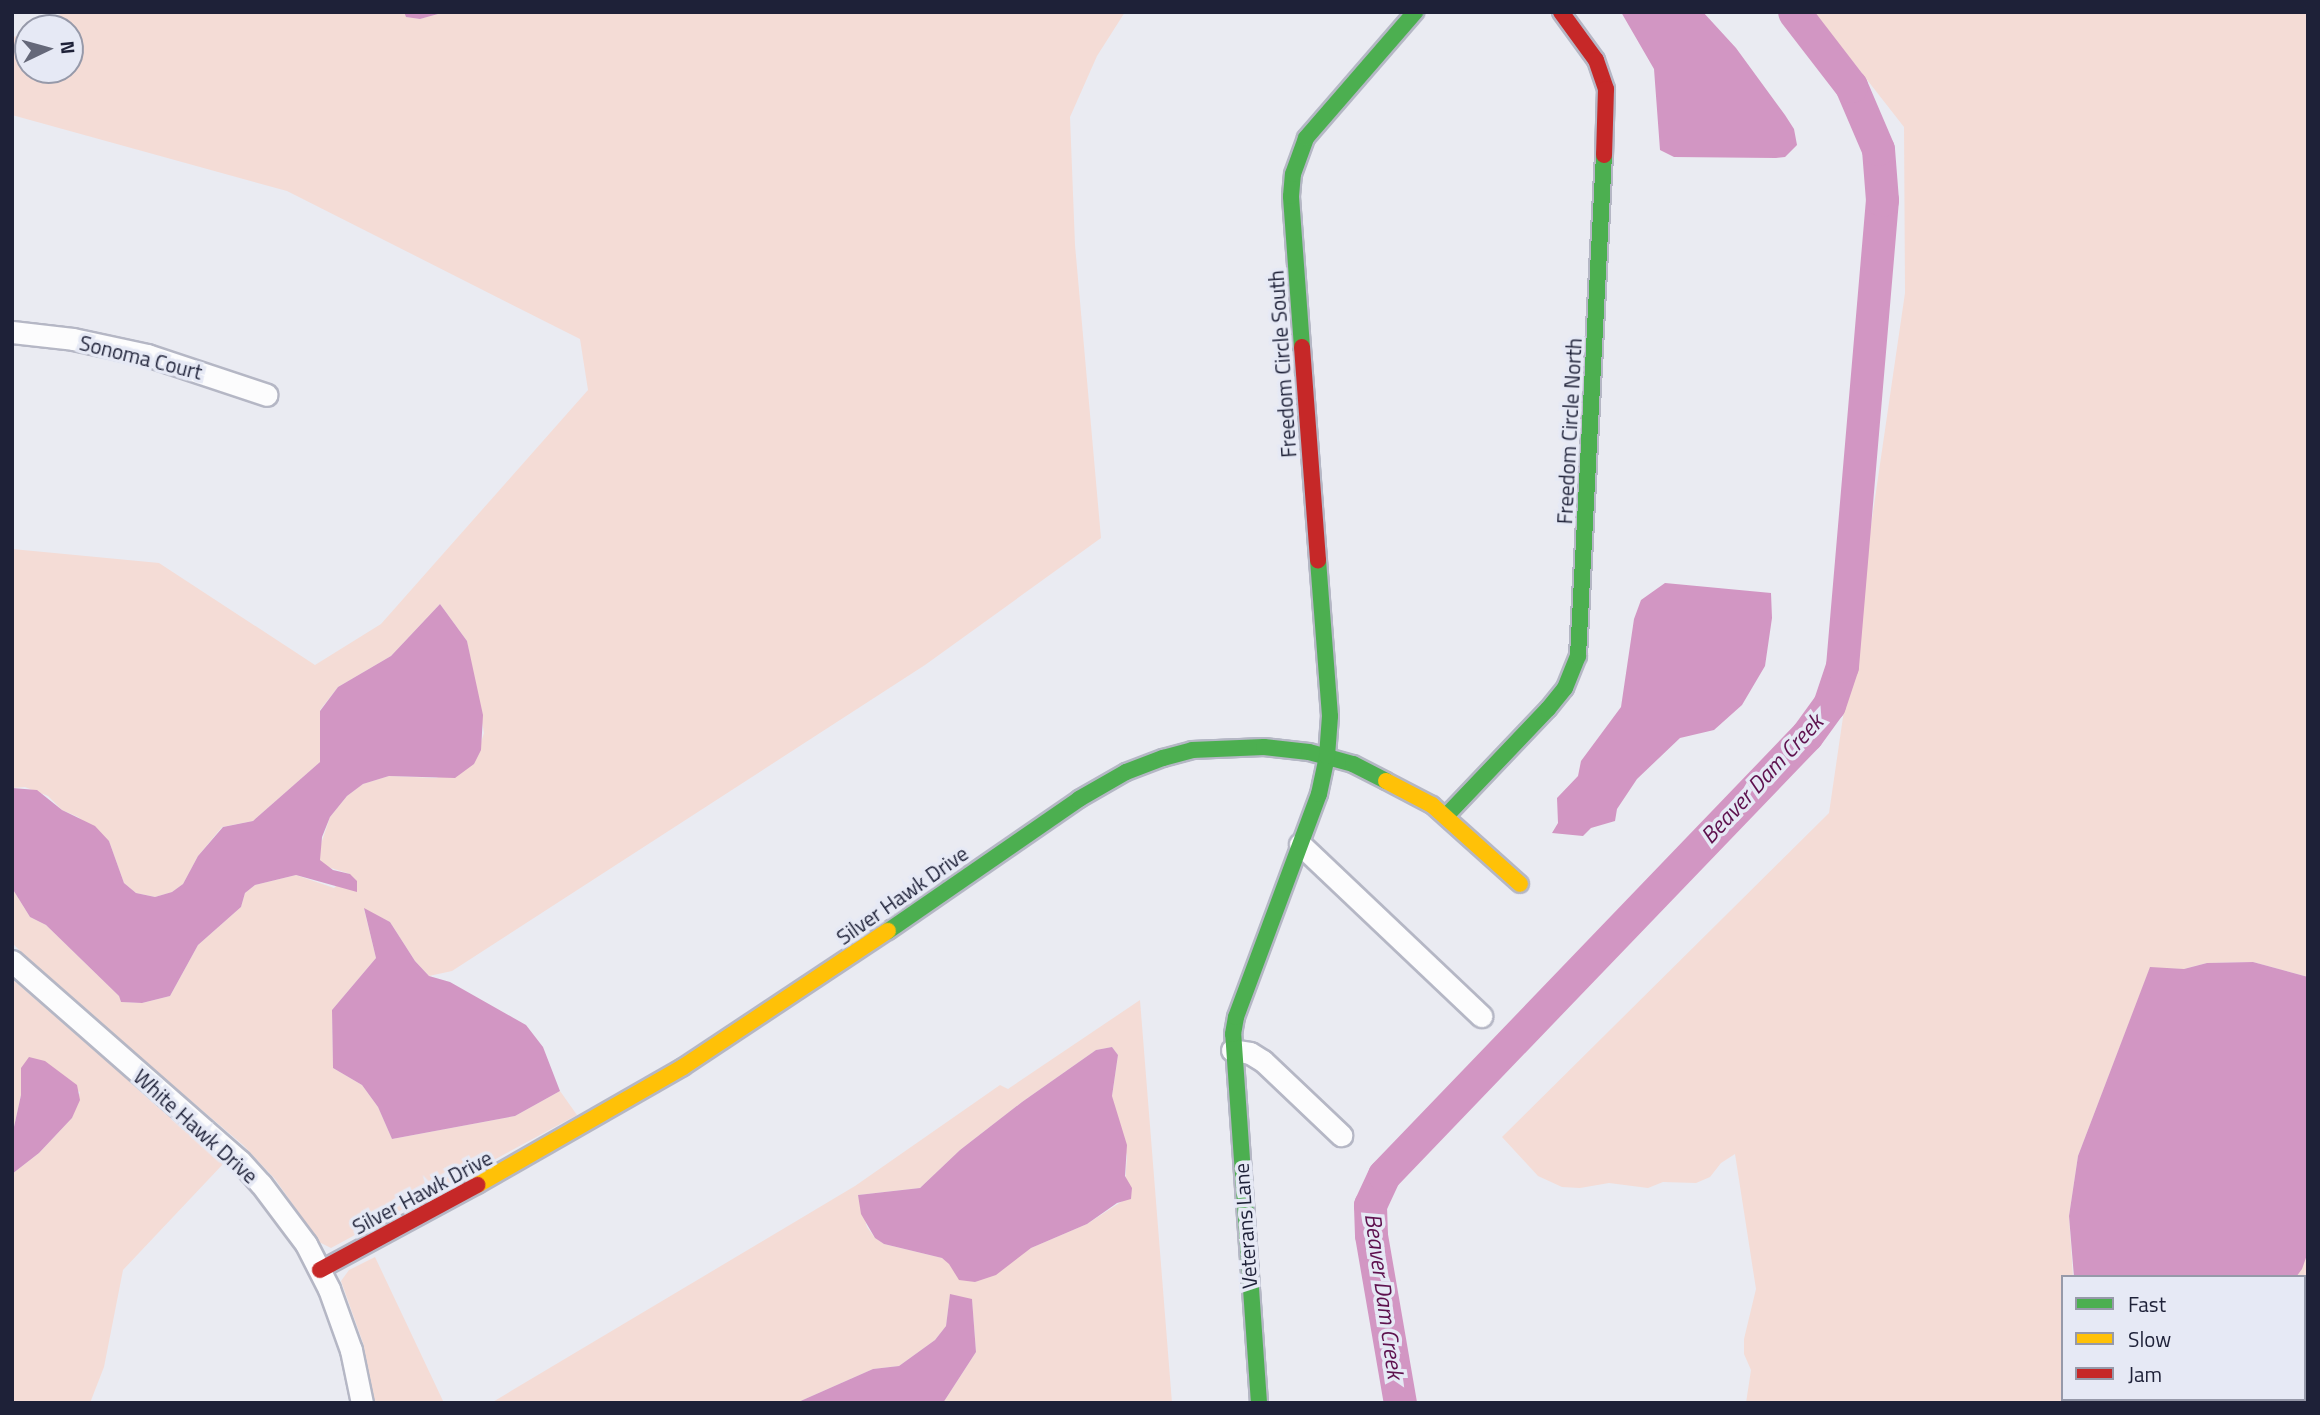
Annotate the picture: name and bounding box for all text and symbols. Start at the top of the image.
north arrow [14,14,84,84]
text: N [53,39,83,55]
street label: Freedom Circle South [1263,269,1301,459]
street label: Sonoma Court [77,330,205,384]
street label: Freedom Circle North [1552,337,1586,525]
water label: Beaver Dam Creek [1695,709,1829,849]
street label: Silver Hawk Drive [831,840,973,950]
street label: White Hawk Drive [129,1064,263,1188]
street label: Silver Hawk Drive [348,1145,496,1239]
street label: Veterans Lane [1228,1162,1262,1290]
water label: Beaver Dam Creek [1359,1211,1409,1381]
legend [2061,1275,2306,1401]
text: Fast [2128,1288,2166,1320]
text: Slow [2128,1323,2171,1355]
text: Jam [2128,1358,2162,1390]

